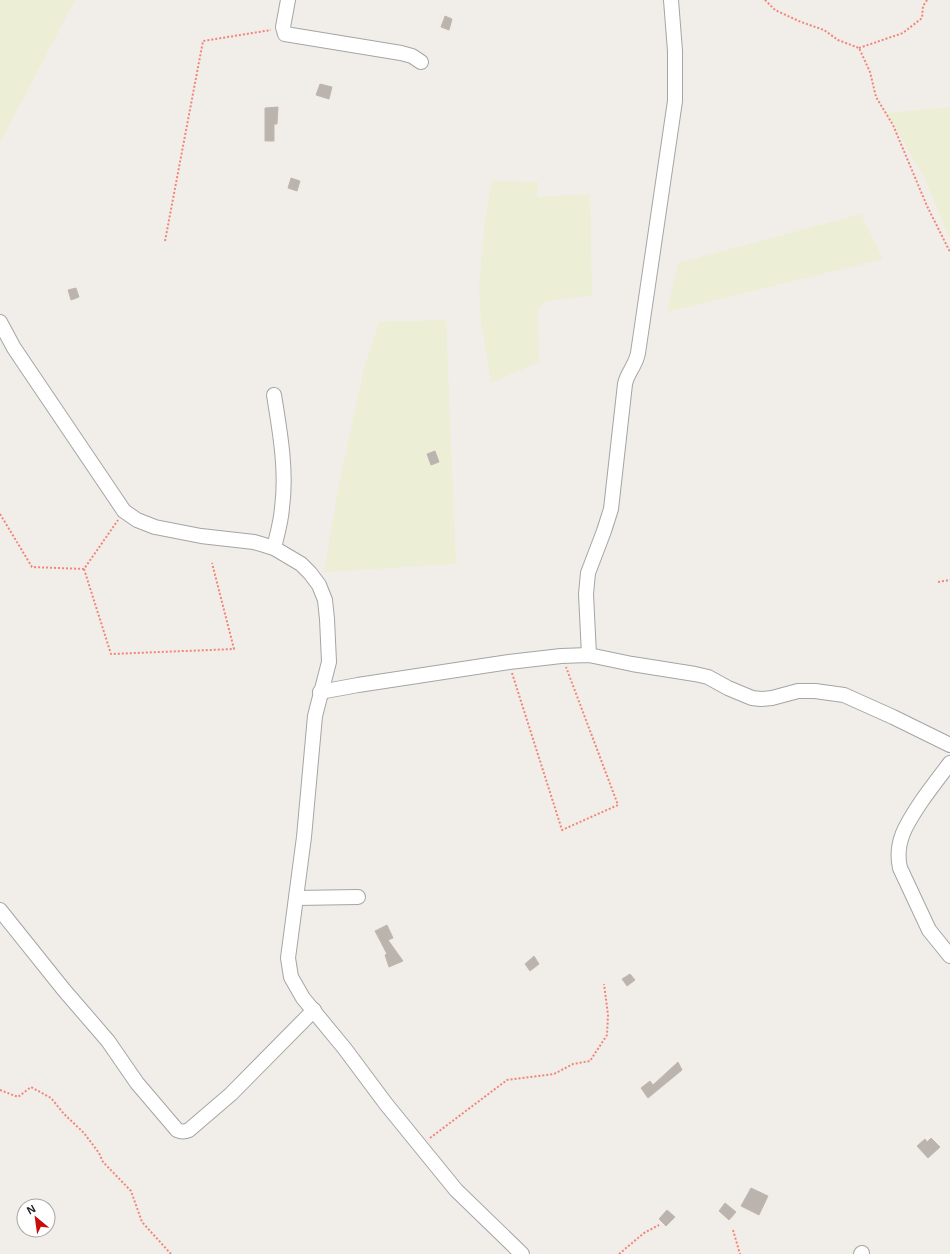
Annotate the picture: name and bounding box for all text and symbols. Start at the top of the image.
north arrow [16,1198,56,1238]
text: N [25,1202,38,1216]

